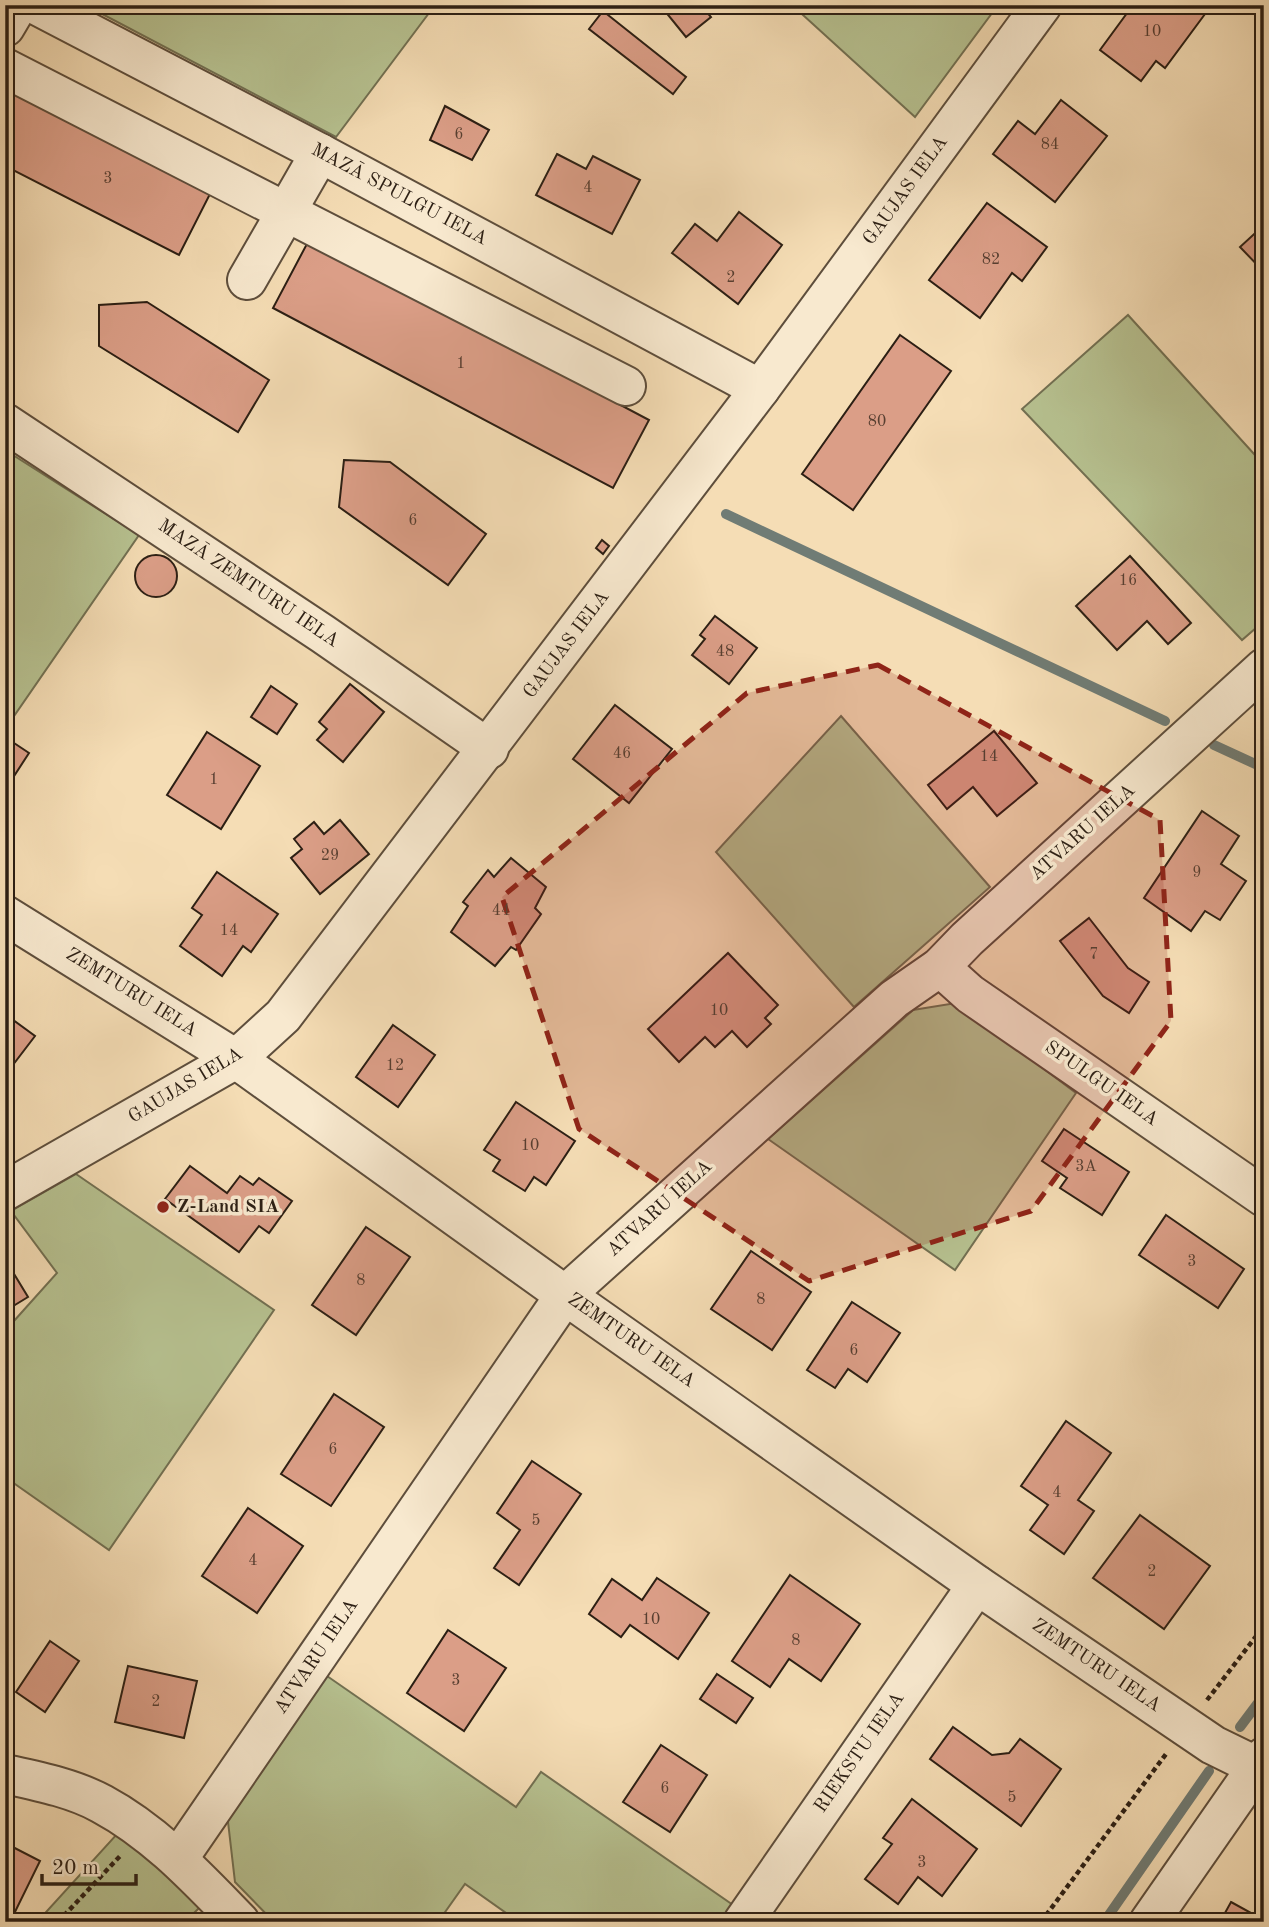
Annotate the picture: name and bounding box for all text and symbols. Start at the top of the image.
house number: 10 [1143,24,1161,40]
house number: 6 [454,127,464,143]
street label: GAUJAS IELA [860,133,952,249]
house number: 84 [1041,137,1059,153]
street label: MAZĀ SPULGU IELA [308,138,492,250]
house number: 3 [103,171,113,187]
house number: 4 [583,180,593,196]
house number: 82 [982,252,1000,268]
house number: 2 [726,270,736,286]
house number: 1 [456,356,466,372]
house number: 80 [868,414,886,430]
house number: 6 [408,513,418,529]
street label: MAZĀ ZEMTURU IELA [154,514,344,652]
house number: 16 [1119,573,1137,589]
street label: GAUJAS IELA [520,587,614,702]
house number: 48 [716,644,734,660]
house number: 46 [613,746,631,762]
house number: 14 [980,749,998,765]
house number: 1 [209,772,219,788]
street label: ATVARU IELA [1027,781,1139,885]
house number: 29 [321,848,339,864]
house number: 9 [1192,865,1202,881]
house number: 44 [492,903,510,919]
house number: 14 [220,923,238,939]
street label: ZEMTURU IELA [62,945,200,1041]
house number: 7 [1089,947,1099,963]
house number: 10 [710,1003,728,1019]
street label: SPULGU IELA [1041,1038,1162,1130]
street label: GAUJAS IELA [126,1044,247,1127]
house number: 12 [386,1058,404,1074]
house number: 10 [521,1138,539,1154]
street label: ATVARU IELA [604,1157,716,1261]
house number: 3A [1075,1159,1097,1175]
place label: Z-Land SIA [177,1198,279,1217]
marker: Z-Land SIA [155,1199,171,1215]
house number: 3 [1187,1254,1197,1270]
house number: 8 [356,1273,366,1289]
street label: ZEMTURU IELA [564,1290,699,1392]
house number: 8 [756,1292,766,1308]
house number: 6 [849,1343,859,1359]
house number: 6 [328,1442,338,1458]
house number: 4 [1052,1485,1062,1501]
house number: 5 [531,1513,541,1529]
house number: 4 [248,1553,258,1569]
house number: 2 [1147,1564,1157,1580]
street label: ATVARU IELA [272,1596,363,1718]
house number: 10 [642,1612,660,1628]
street label: ZEMTURU IELA [1028,1616,1164,1716]
house number: 8 [791,1633,801,1649]
house number: 3 [451,1673,461,1689]
street label: RIEKSTU IELA [812,1689,909,1817]
house number: 2 [151,1694,161,1710]
house number: 6 [660,1781,670,1797]
house number: 5 [1007,1790,1017,1806]
scale bar [42,1843,136,1887]
house number: 3 [917,1855,927,1871]
text: 20 m [52,1858,99,1879]

